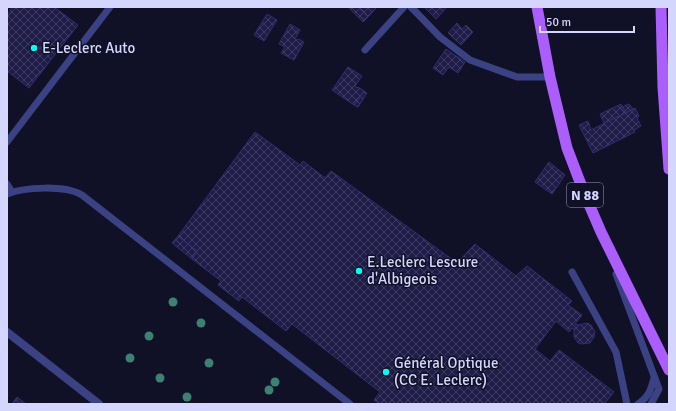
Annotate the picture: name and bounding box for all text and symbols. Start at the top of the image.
scale bar [540,8,634,34]
text: 50 m [546,15,571,30]
place label: E-Leclerc Auto [42,39,135,57]
marker: E-Leclerc Auto [29,43,39,53]
road number: N 88 [567,183,603,207]
place label: E.Leclerc Lescure d'Albigeois [367,253,478,288]
marker: E.Leclerc Lescure d'Albigeois [354,266,364,276]
place label: Général Optique (CC E. Leclerc) [394,354,498,389]
marker: Général Optique (CC E. Leclerc) [381,367,391,377]

